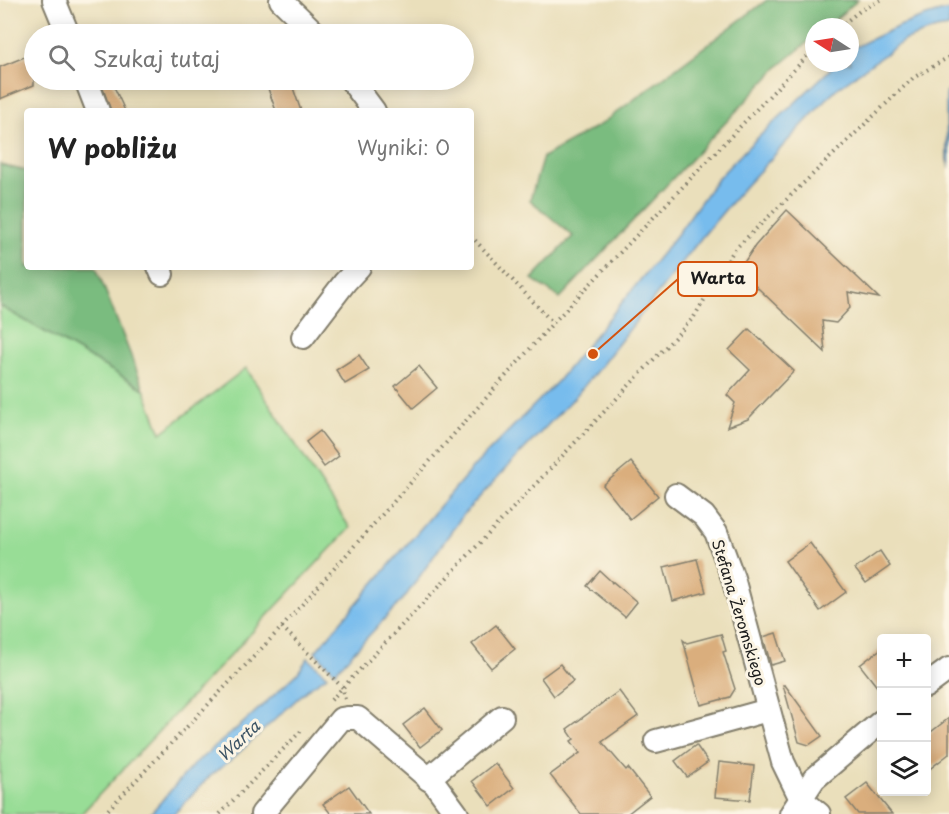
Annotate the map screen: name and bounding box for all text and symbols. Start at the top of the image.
north arrow [805,18,859,72]
search box [24,24,474,90]
icon: search [45,41,78,74]
text: Szukaj tutaj [93,41,220,74]
text: W pobliżu [48,128,177,167]
text: Wyniki: 0 [357,132,450,162]
callout: Warta [678,262,757,296]
text: Warta [690,265,746,289]
street label: Stefana Żeromskiego [707,536,773,688]
map controls [877,634,931,796]
button: + [877,634,931,688]
button: − [877,688,931,742]
water label: Warta [211,713,265,766]
button: layers [877,742,931,796]

